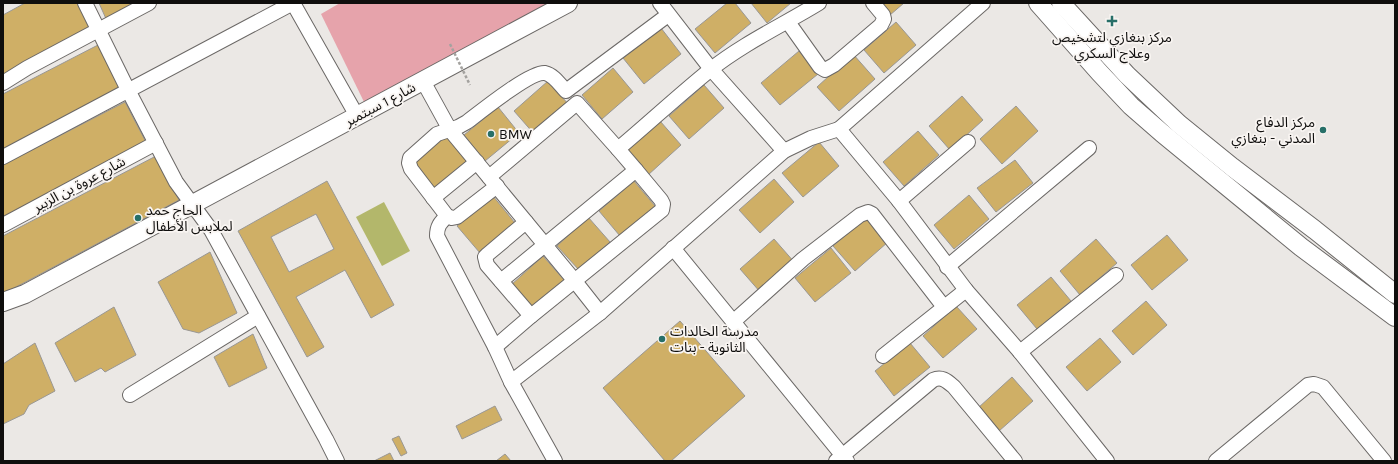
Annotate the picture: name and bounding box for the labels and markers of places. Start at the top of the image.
marker: مركز بنغازي لتشخيص وعلاج السكري [1106,15,1118,27]
place label: مركز بنغازي لتشخيص وعلاج السكري [1052,29,1172,64]
place label: مركز الدفاع المدني - بنغازي [1231,114,1315,149]
marker: مركز الدفاع المدني - بنغازي [1318,125,1328,135]
place label: BMW [499,126,533,143]
marker: BMW [486,129,496,139]
place label: الحاج حمد لملابس الأطفال [146,202,233,235]
marker: الحاج حمد لملابس الأطفال [133,213,143,223]
place label: مدرسة الخالدات الثانوية - بنات [670,323,759,356]
marker: مدرسة الخالدات الثانوية - بنات [657,334,667,344]

